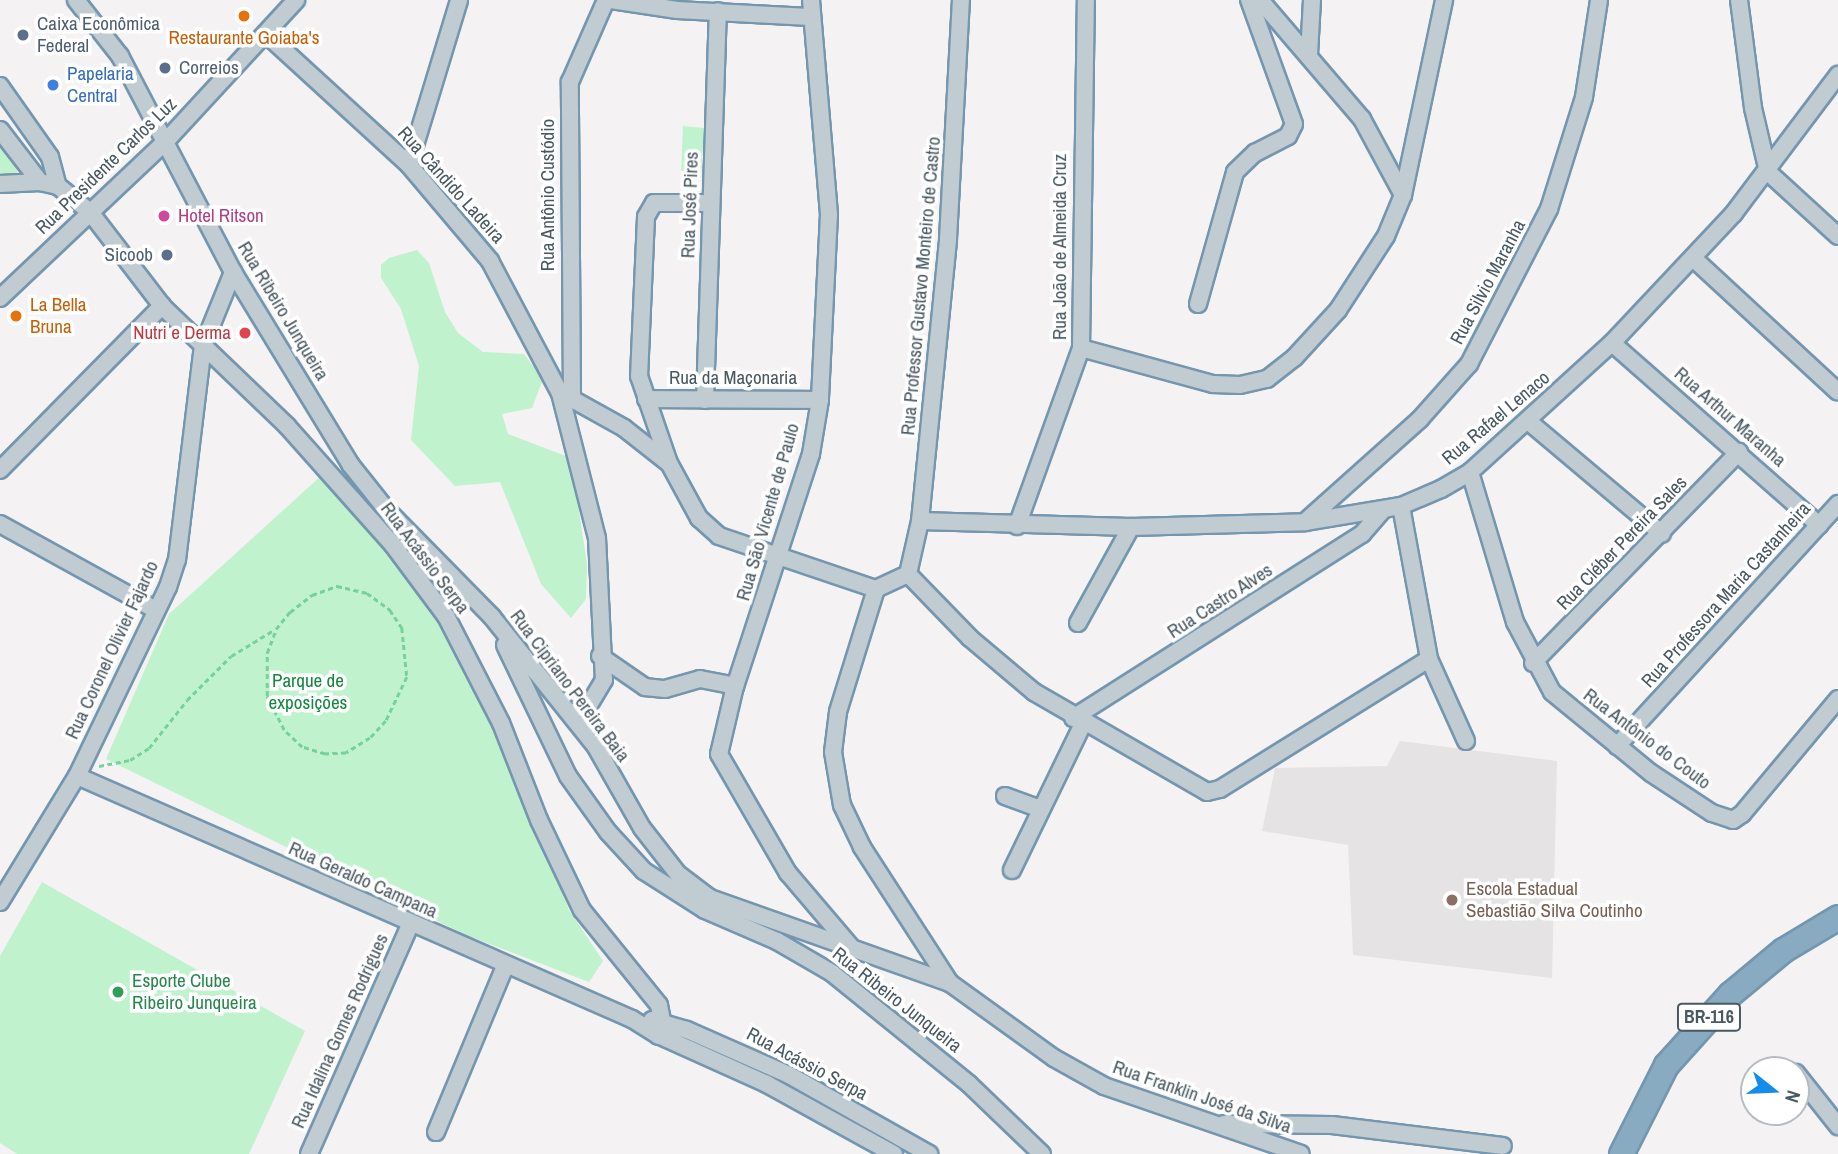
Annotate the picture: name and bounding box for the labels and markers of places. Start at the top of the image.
marker: Restaurante Goiaba's [236,8,252,24]
place label: Caixa Econômica Federal [37,13,160,57]
marker: Caixa Econômica Federal [15,27,31,43]
place label: Restaurante Goiaba's [168,27,320,49]
place label: Correios [179,57,239,79]
marker: Correios [157,60,173,76]
place label: Papelaria Central [67,63,134,107]
marker: Papelaria Central [45,77,61,93]
place label: Hotel Ritson [178,205,264,227]
marker: Hotel Ritson [156,208,172,224]
place label: Sicoob [104,244,153,266]
marker: Sicoob [159,247,175,263]
place label: La Bella Bruna [30,294,86,338]
marker: La Bella Bruna [8,308,24,324]
place label: Nutri e Derma [133,322,231,344]
marker: Nutri e Derma [237,325,253,341]
place label: Escola Estadual Sebastião Silva Coutinho [1466,878,1643,922]
marker: Escola Estadual Sebastião Silva Coutinho [1444,892,1460,908]
place label: Esporte Clube Ribeiro Junqueira [132,970,257,1014]
marker: Esporte Clube Ribeiro Junqueira [110,984,126,1000]

